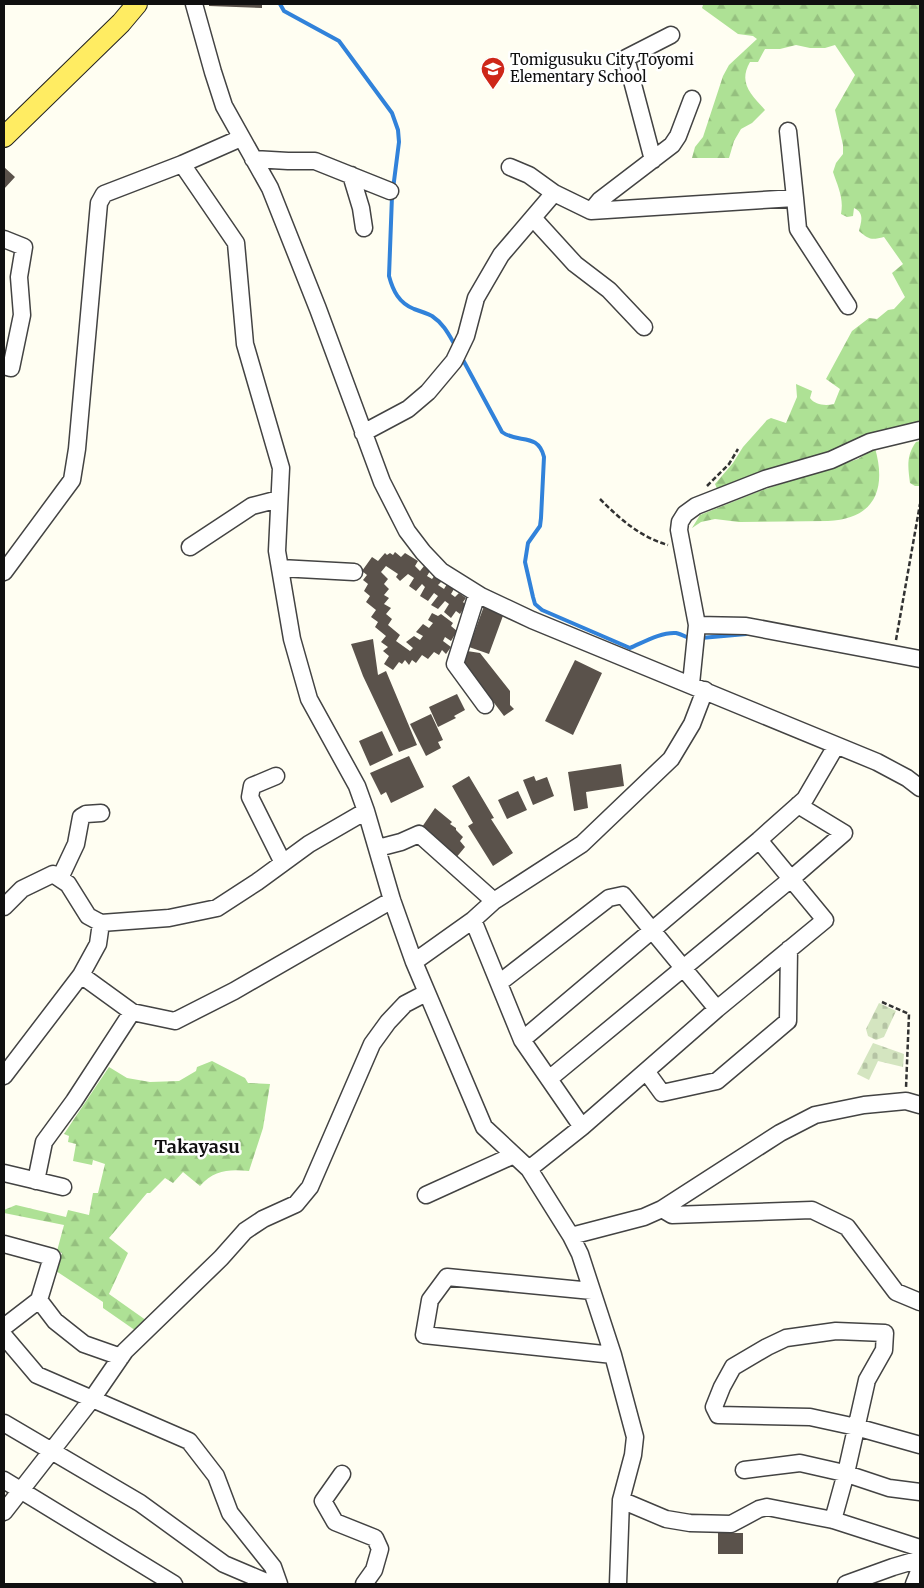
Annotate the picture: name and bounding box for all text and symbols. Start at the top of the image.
place label: Tomigusuku City Toyomi Elementary School [510,50,694,86]
school or university icon: Tomigusuku City Toyomi Elementary School [480,56,506,90]
district label: Takayasu [154,1135,240,1158]

